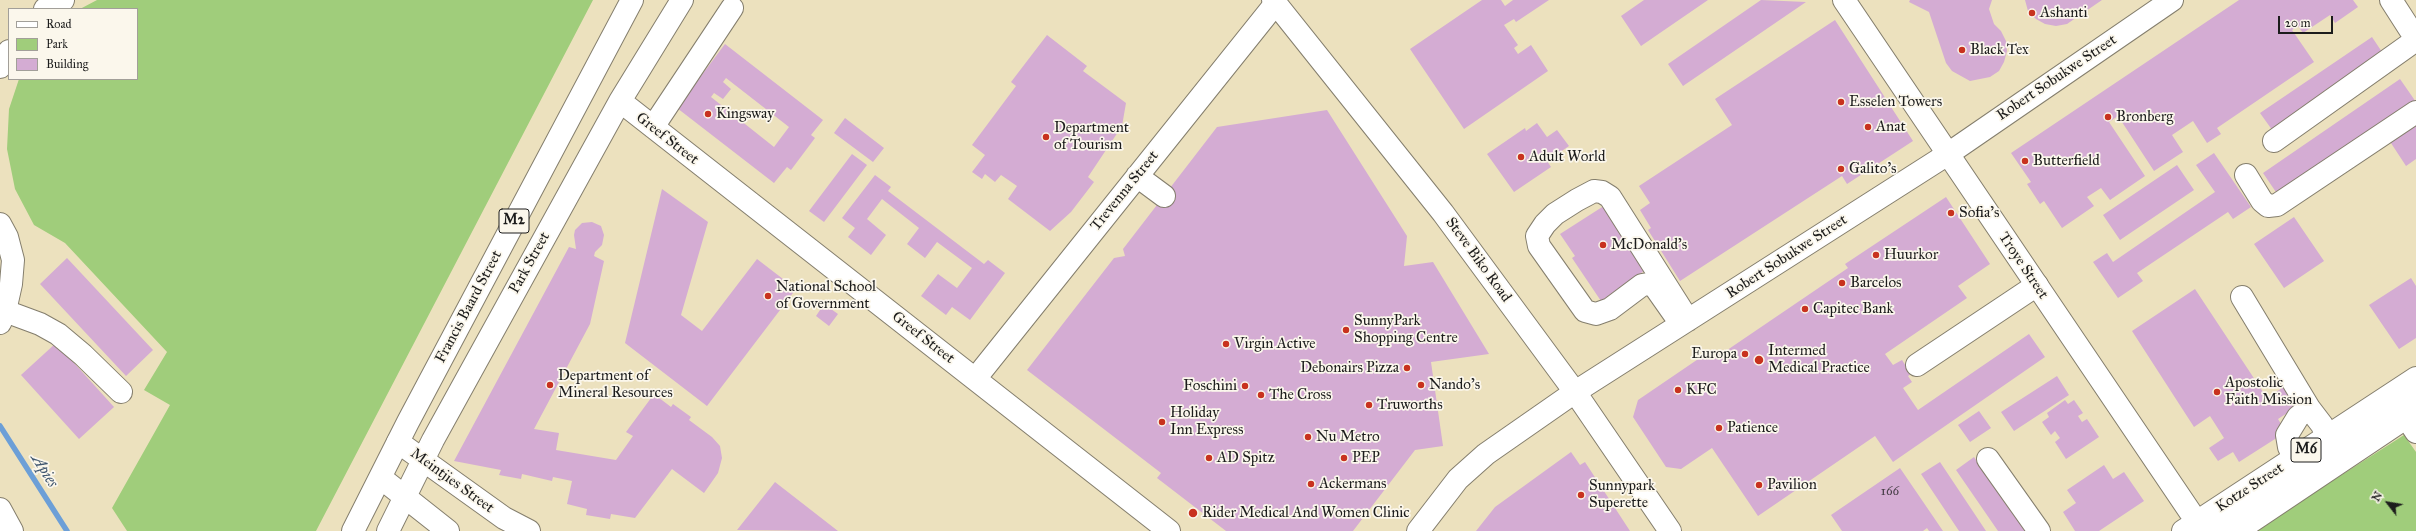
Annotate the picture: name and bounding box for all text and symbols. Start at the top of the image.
place label: Ashanti [2040,4,2088,22]
legend [8,8,138,80]
marker: Ashanti [2027,8,2037,18]
scale bar [2280,8,2335,34]
text: 20 m [2285,16,2311,30]
text: Road [46,17,72,31]
street label: Robert Sobukwe Street [1994,31,2120,125]
text: Park [46,37,68,51]
place label: Black Tex [1970,41,2029,59]
marker: Black Tex [1957,45,1967,55]
text: Building [46,57,88,71]
place label: Esselen Towers [1849,93,1942,111]
marker: Esselen Towers [1836,97,1846,107]
place label: Kingsway [716,105,774,123]
place label: Bronberg [2116,108,2173,126]
street label: Greef Street [632,109,702,169]
marker: Kingsway [703,109,713,119]
marker: Bronberg [2103,112,2113,122]
place label: Anat [1876,118,1906,136]
place label: Department of Tourism [1054,119,1129,154]
marker: Anat [1863,122,1873,132]
marker: Department of Tourism [1041,132,1051,142]
street label: Trevenna Street [1087,147,1163,235]
place label: Adult World [1529,148,1605,166]
marker: Adult World [1516,152,1526,162]
place label: Butterfield [2033,152,2100,170]
marker: Butterfield [2020,156,2030,166]
place label: Galito's [1849,160,1896,178]
marker: Galito's [1836,164,1846,174]
place label: Sofia's [1959,204,1999,222]
marker: Sofia's [1946,208,1956,218]
road number: M2 [499,209,529,233]
street label: Robert Sobukwe Street [1723,211,1851,303]
street label: Steve Biko Road [1441,214,1515,306]
street label: Park Street [506,229,554,297]
street label: Troye Street [1994,229,2052,303]
place label: McDonald's [1611,236,1687,254]
marker: McDonald's [1598,240,1608,250]
place label: Huurkor [1884,246,1938,264]
street label: Francis Baard Street [432,248,506,366]
marker: Huurkor [1871,250,1881,260]
place label: Barcelos [1850,274,1902,292]
place label: National School of Government [776,278,876,313]
marker: Barcelos [1837,278,1847,288]
marker: National School of Government [763,291,773,301]
place label: Capitec Bank [1813,300,1894,318]
marker: Capitec Bank [1800,304,1810,314]
street label: Greef Street [888,308,958,368]
place label: SunnyPark Shopping Centre [1354,312,1458,347]
marker: SunnyPark Shopping Centre [1341,325,1351,335]
place label: Virgin Active [1234,335,1316,353]
marker: Virgin Active [1221,339,1231,349]
place label: Intermed Medical Practice [1768,342,1870,377]
place label: Europa [1691,345,1737,363]
marker: Europa [1740,349,1750,359]
marker: Intermed Medical Practice [1753,354,1765,366]
place label: Debonairs Pizza [1300,359,1399,377]
marker: Debonairs Pizza [1402,363,1412,373]
place label: Department of Mineral Resources [558,367,673,402]
place label: Apostolic Faith Mission [2225,374,2312,409]
place label: Nando's [1429,376,1480,394]
place label: Foschini [1183,377,1237,395]
marker: Department of Mineral Resources [545,380,555,390]
marker: Nando's [1416,380,1426,390]
marker: Foschini [1240,381,1250,391]
place label: KFC [1686,381,1717,399]
marker: KFC [1673,385,1683,395]
place label: The Cross [1269,386,1331,404]
marker: Apostolic Faith Mission [2212,387,2222,397]
marker: The Cross [1256,390,1266,400]
place label: Truworths [1377,396,1443,414]
marker: Truworths [1364,400,1374,410]
place label: Holiday Inn Express [1170,404,1243,439]
marker: Holiday Inn Express [1157,417,1167,427]
place label: Patience [1727,419,1778,437]
marker: Patience [1714,423,1724,433]
place label: Nu Metro [1316,428,1380,446]
marker: Nu Metro [1303,432,1313,442]
road number: M6 [2291,438,2321,462]
street label: Meintjies Street [407,445,497,517]
place label: AD Spitz [1217,449,1275,467]
place label: PEP [1352,449,1380,467]
water label: Apies [26,451,62,491]
marker: AD Spitz [1204,453,1214,463]
marker: PEP [1339,453,1349,463]
street label: Kotze Street [2213,459,2287,517]
place label: Ackermans [1319,475,1387,493]
place label: Pavilion [1767,476,1817,494]
place label: Sunnypark Superette [1589,477,1655,512]
marker: Ackermans [1306,479,1316,489]
marker: Pavilion [1754,480,1764,490]
north arrow [2368,483,2408,523]
house number: 166 [1881,484,1899,500]
text: N [2369,489,2385,504]
marker: Sunnypark Superette [1576,490,1586,500]
place label: Rider Medical And Women Clinic [1202,504,1410,522]
marker: Rider Medical And Women Clinic [1187,507,1199,519]

